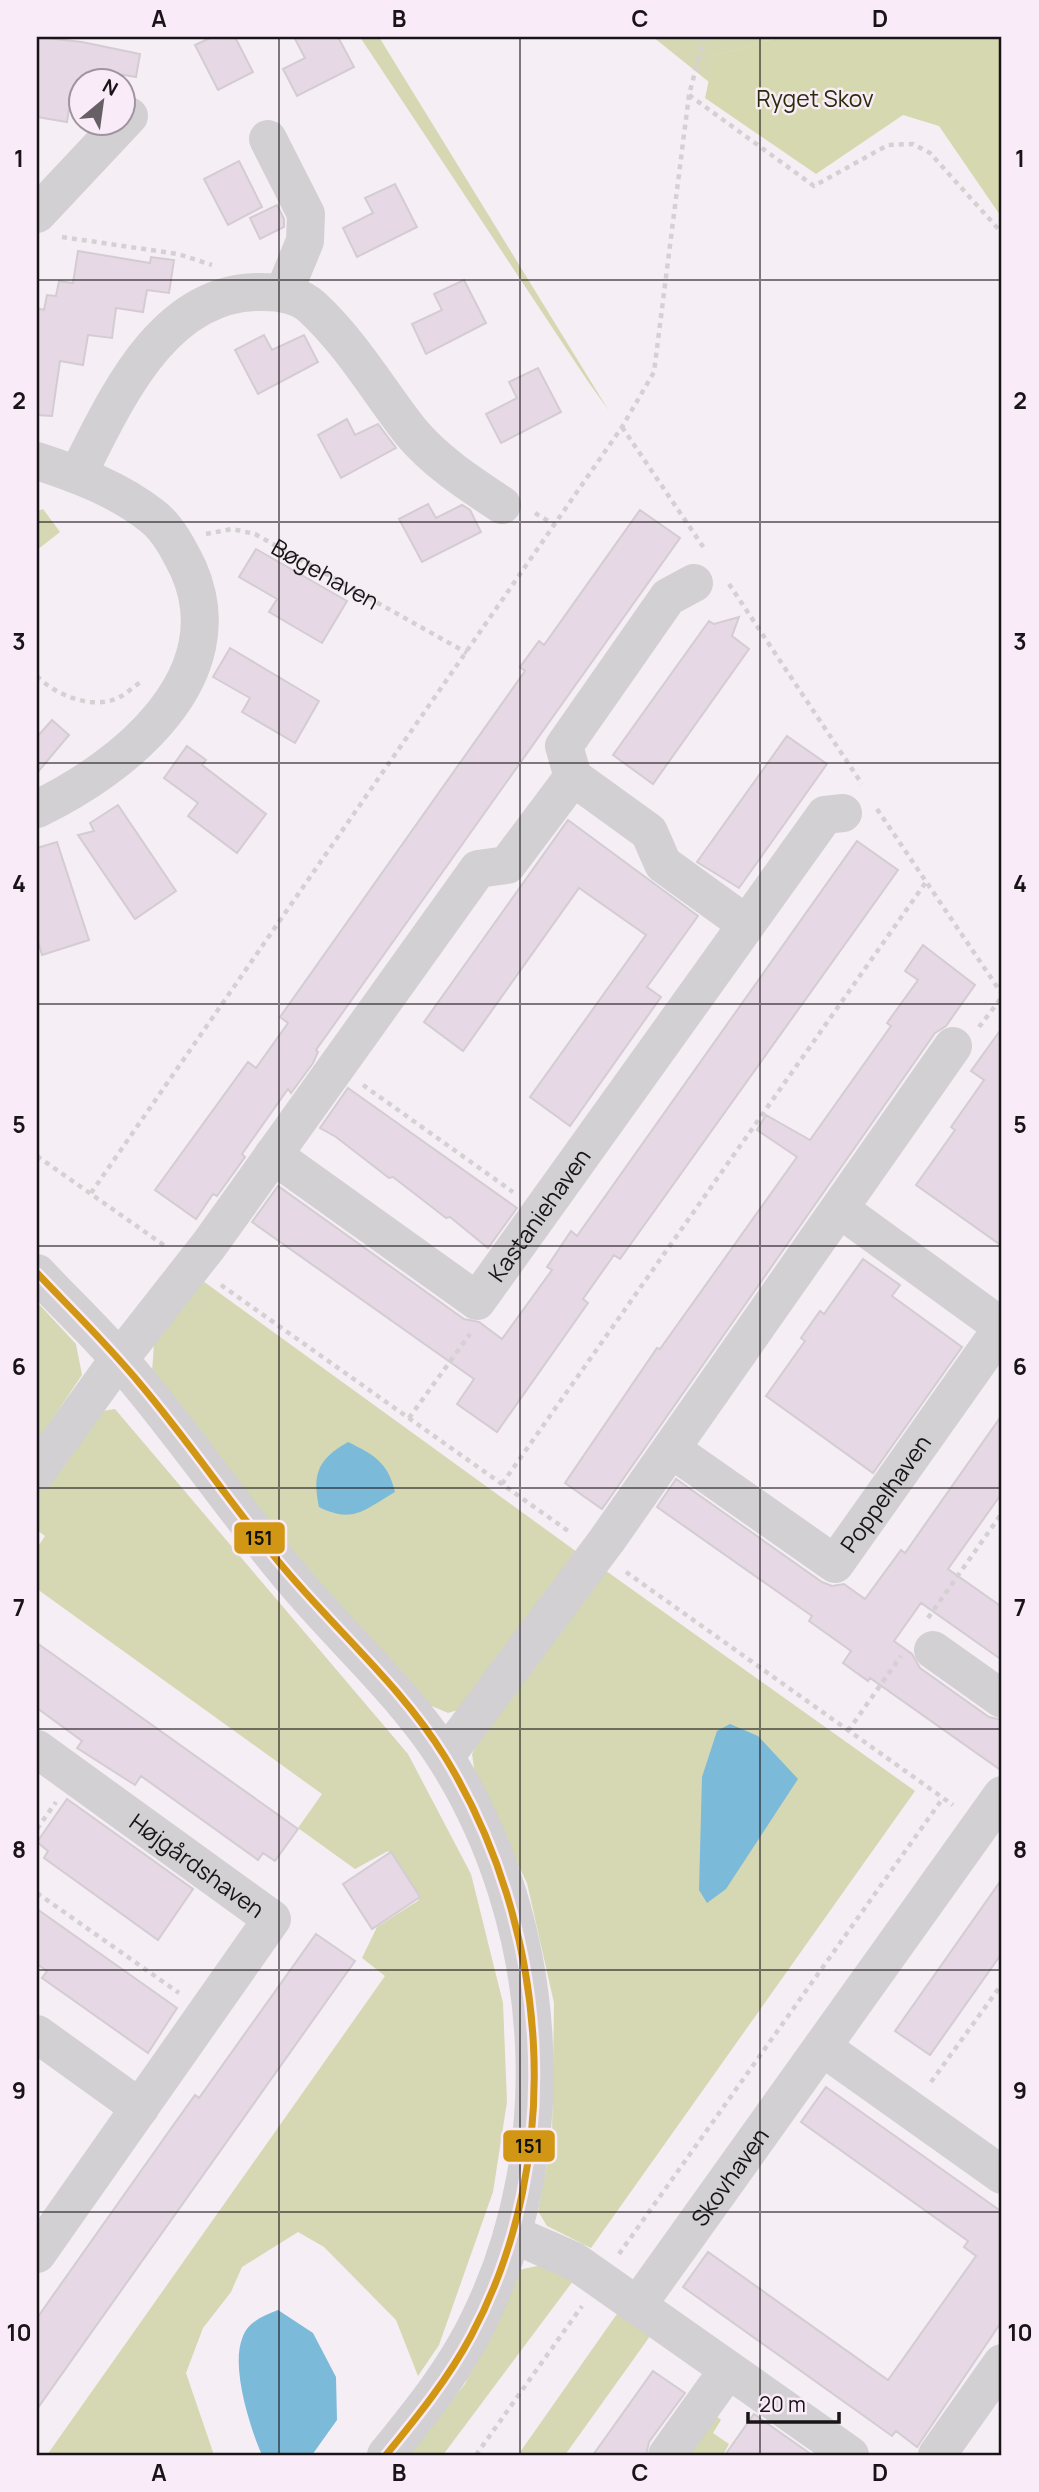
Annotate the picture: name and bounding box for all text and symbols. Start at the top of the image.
text: A [151,2,167,34]
text: B [392,2,406,34]
text: C [632,2,649,34]
text: D [872,2,888,34]
north arrow [66,66,136,136]
text: N [98,72,123,102]
park label: Ryget Skov [756,82,874,114]
text: 1 [14,142,24,174]
text: 1 [1015,142,1025,174]
text: 2 [12,384,26,416]
text: 2 [1013,384,1027,416]
street label: Bøgehaven [266,531,385,617]
text: 3 [12,625,26,657]
text: 3 [1013,625,1027,657]
text: 4 [12,867,26,899]
text: 4 [1013,867,1027,899]
text: 5 [12,1108,26,1140]
text: 5 [1013,1108,1027,1140]
street label: Kastaniehaven [480,1142,598,1288]
text: 6 [12,1350,26,1382]
text: 6 [1013,1350,1027,1382]
street label: Poppelhaven [832,1428,938,1559]
line badge: 151 [233,1521,286,1555]
text: 151 [245,1525,273,1551]
text: 7 [13,1591,25,1623]
text: 7 [1014,1591,1026,1623]
street label: Højgårdshaven [124,1805,271,1925]
text: 8 [12,1833,26,1865]
text: 8 [1013,1833,1027,1865]
text: 9 [12,2074,26,2106]
text: 9 [1013,2074,1027,2106]
street label: Skovhaven [683,2121,776,2232]
line badge: 151 [502,2129,556,2163]
text: 151 [515,2133,543,2159]
text: 10 [6,2316,32,2348]
text: 10 [1007,2316,1033,2348]
scale bar [748,2380,839,2424]
text: 20 m [759,2390,806,2418]
text: A [151,2456,167,2488]
text: B [392,2456,406,2488]
text: C [632,2456,649,2488]
text: D [872,2456,888,2488]

